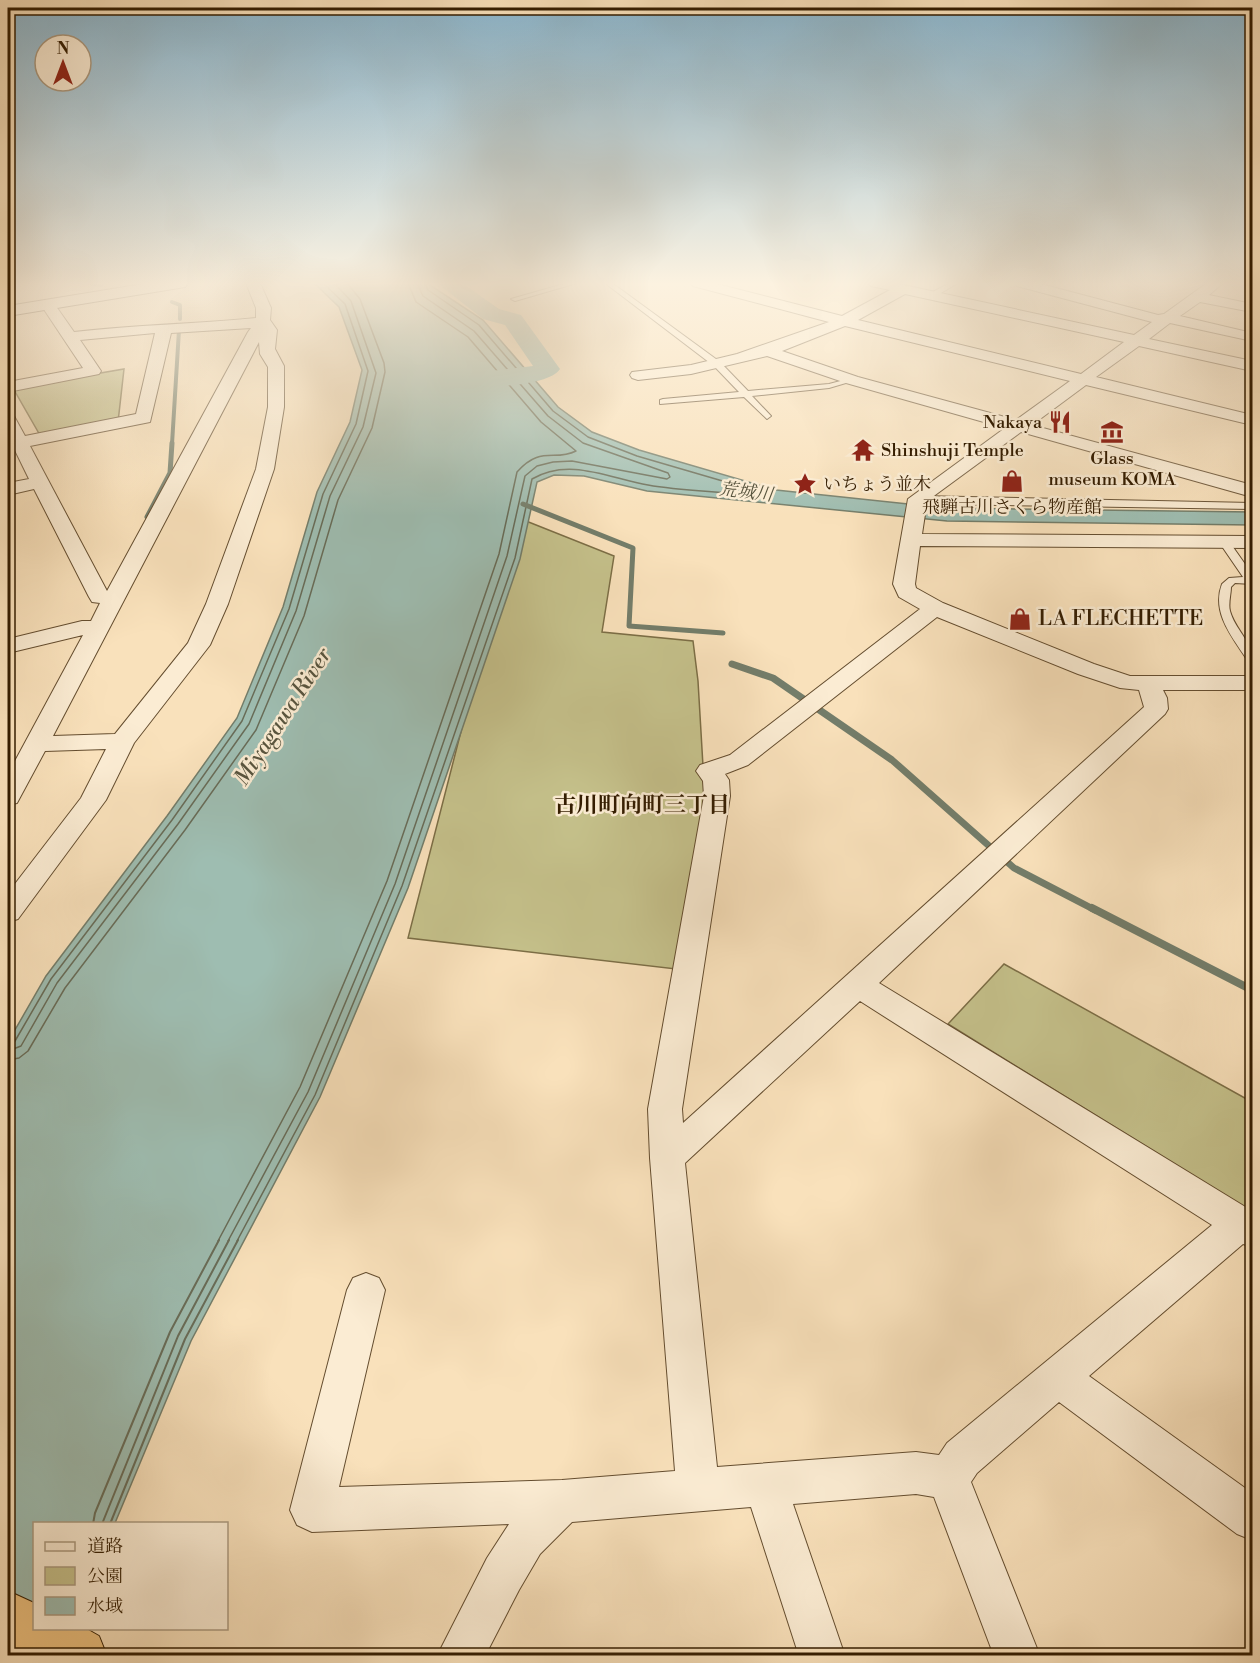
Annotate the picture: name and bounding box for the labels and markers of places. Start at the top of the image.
restaurant icon: Nakaya [1047,409,1073,435]
place label: Nakaya [983,411,1043,434]
museum icon: Glass museum KOMA [1099,419,1125,445]
temple icon: Shinshuji Temple [850,437,876,463]
place label: Shinshuji Temple [881,439,1024,462]
place label: Glass museum KOMA [1048,447,1176,491]
shop icon: 飛騨古川さくら物産館 [999,468,1025,494]
place icon: いちょう並木 [792,471,818,497]
place label: いちょう並木 [823,473,931,496]
place label: 飛騨古川さくら物産館 [922,496,1102,519]
shop icon: LA FLECHETTE [1007,606,1033,632]
place label: LA FLECHETTE [1038,606,1203,632]

